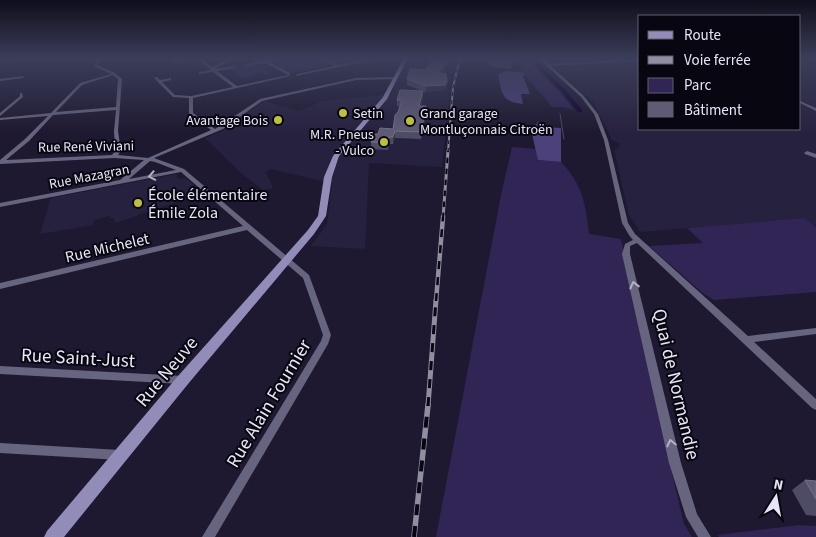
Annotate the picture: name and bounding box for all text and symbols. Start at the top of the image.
legend [638,15,801,130]
text: Route [684,25,721,46]
text: Voie ferrée [684,50,751,71]
text: Parc [684,75,711,96]
text: Bâtiment [684,100,742,121]
place label: Setin [353,104,383,124]
place label: Grand garage Montluçonnais Citroën [420,104,553,140]
marker: Setin [337,107,349,119]
place label: Avantage Bois [186,111,268,131]
marker: Avantage Bois [272,114,284,126]
marker: Grand garage Montluçonnais Citroën [404,115,416,127]
place label: M.R. Pneus - Vulco [310,125,374,161]
street label: Rue René Viviani [38,136,134,158]
marker: M.R. Pneus - Vulco [378,136,390,148]
street label: Rue Mazagran [47,159,131,195]
one-way arrow [147,171,156,181]
place label: École élémentaire Émile Zola [148,184,267,224]
marker: École élémentaire Émile Zola [132,197,144,209]
street label: Rue Michelet [63,227,152,268]
one-way arrow [629,281,640,290]
street label: Quai de Normandie [645,306,706,463]
street label: Rue Neuve [130,331,205,413]
street label: Rue Alain Fournier [220,334,319,473]
street label: Rue Saint-Just [20,342,136,375]
one-way arrow [666,439,677,448]
north arrow [751,472,801,522]
text: N [772,475,785,496]

